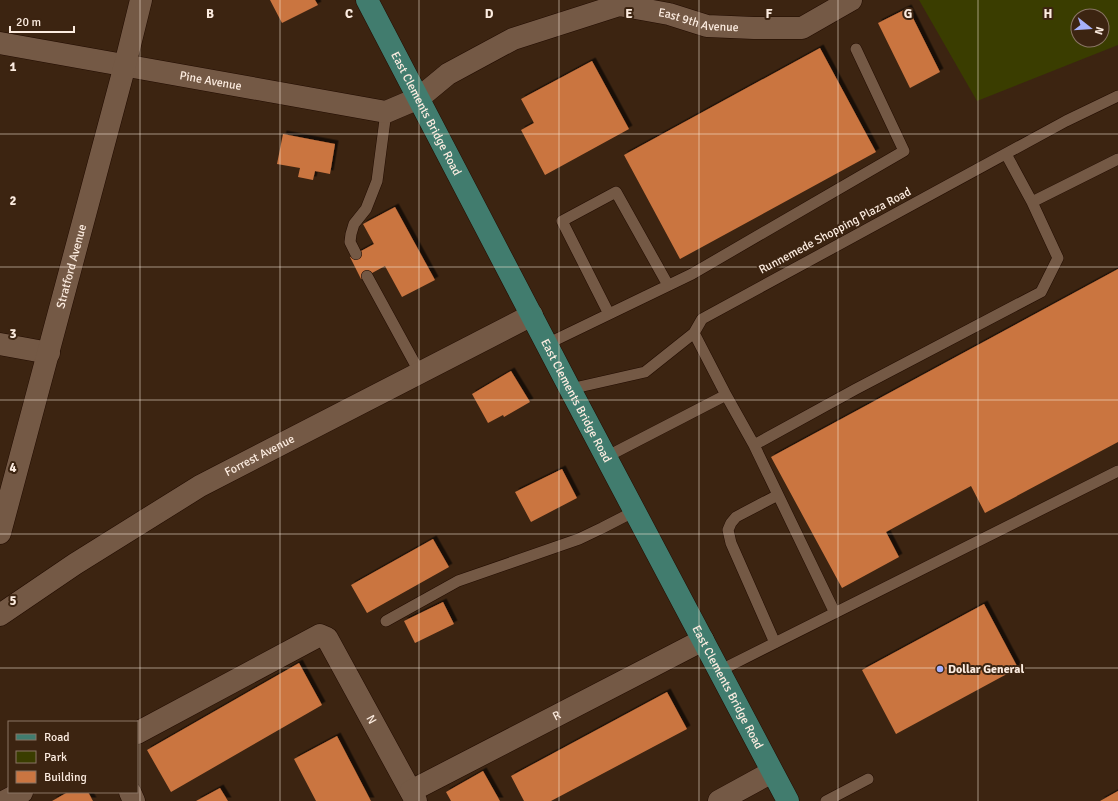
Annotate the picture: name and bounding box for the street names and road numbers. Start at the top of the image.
street label: East 9th Avenue [657,5,739,35]
street label: East Clements Bridge Road [388,49,465,178]
street label: Pine Avenue [178,68,243,94]
street label: Runnemede Shopping Plaza Road [756,184,914,278]
street label: Stratford Avenue [53,223,90,310]
street label: East Clements Bridge Road [538,336,615,465]
street label: Forrest Avenue [222,431,297,480]
street label: East Clements Bridge Road [689,623,767,752]
street label: R [550,707,563,724]
street label: N [363,712,380,727]

